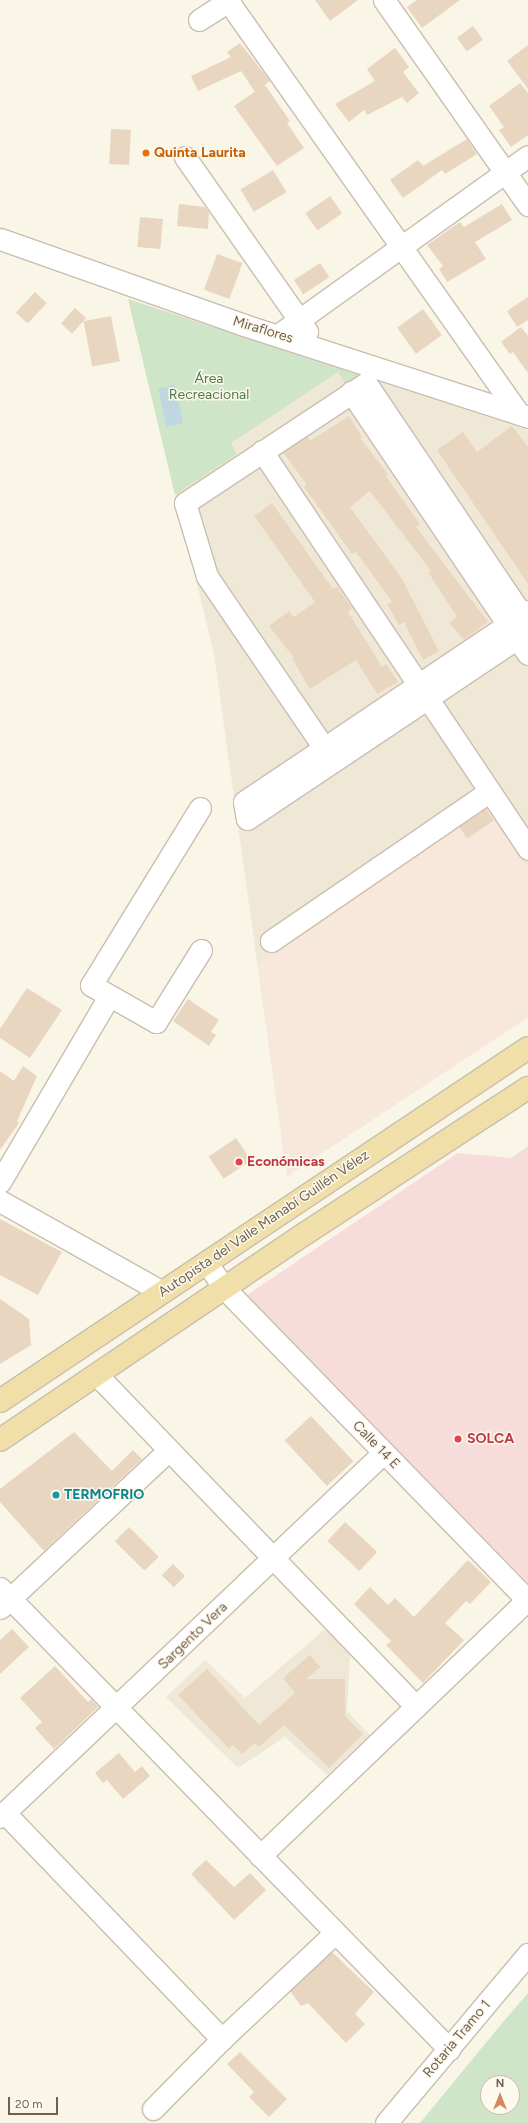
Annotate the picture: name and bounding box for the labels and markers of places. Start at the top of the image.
place label: Quinta Laurita [154,145,246,161]
marker: Quinta Laurita [141,148,151,158]
place label: Económicas [247,1154,325,1170]
marker: Económicas [234,1157,244,1167]
place label: SOLCA [467,1431,514,1447]
marker: SOLCA [452,1433,464,1445]
place label: TERMOFRIO [64,1487,144,1503]
marker: TERMOFRIO [51,1490,61,1500]

